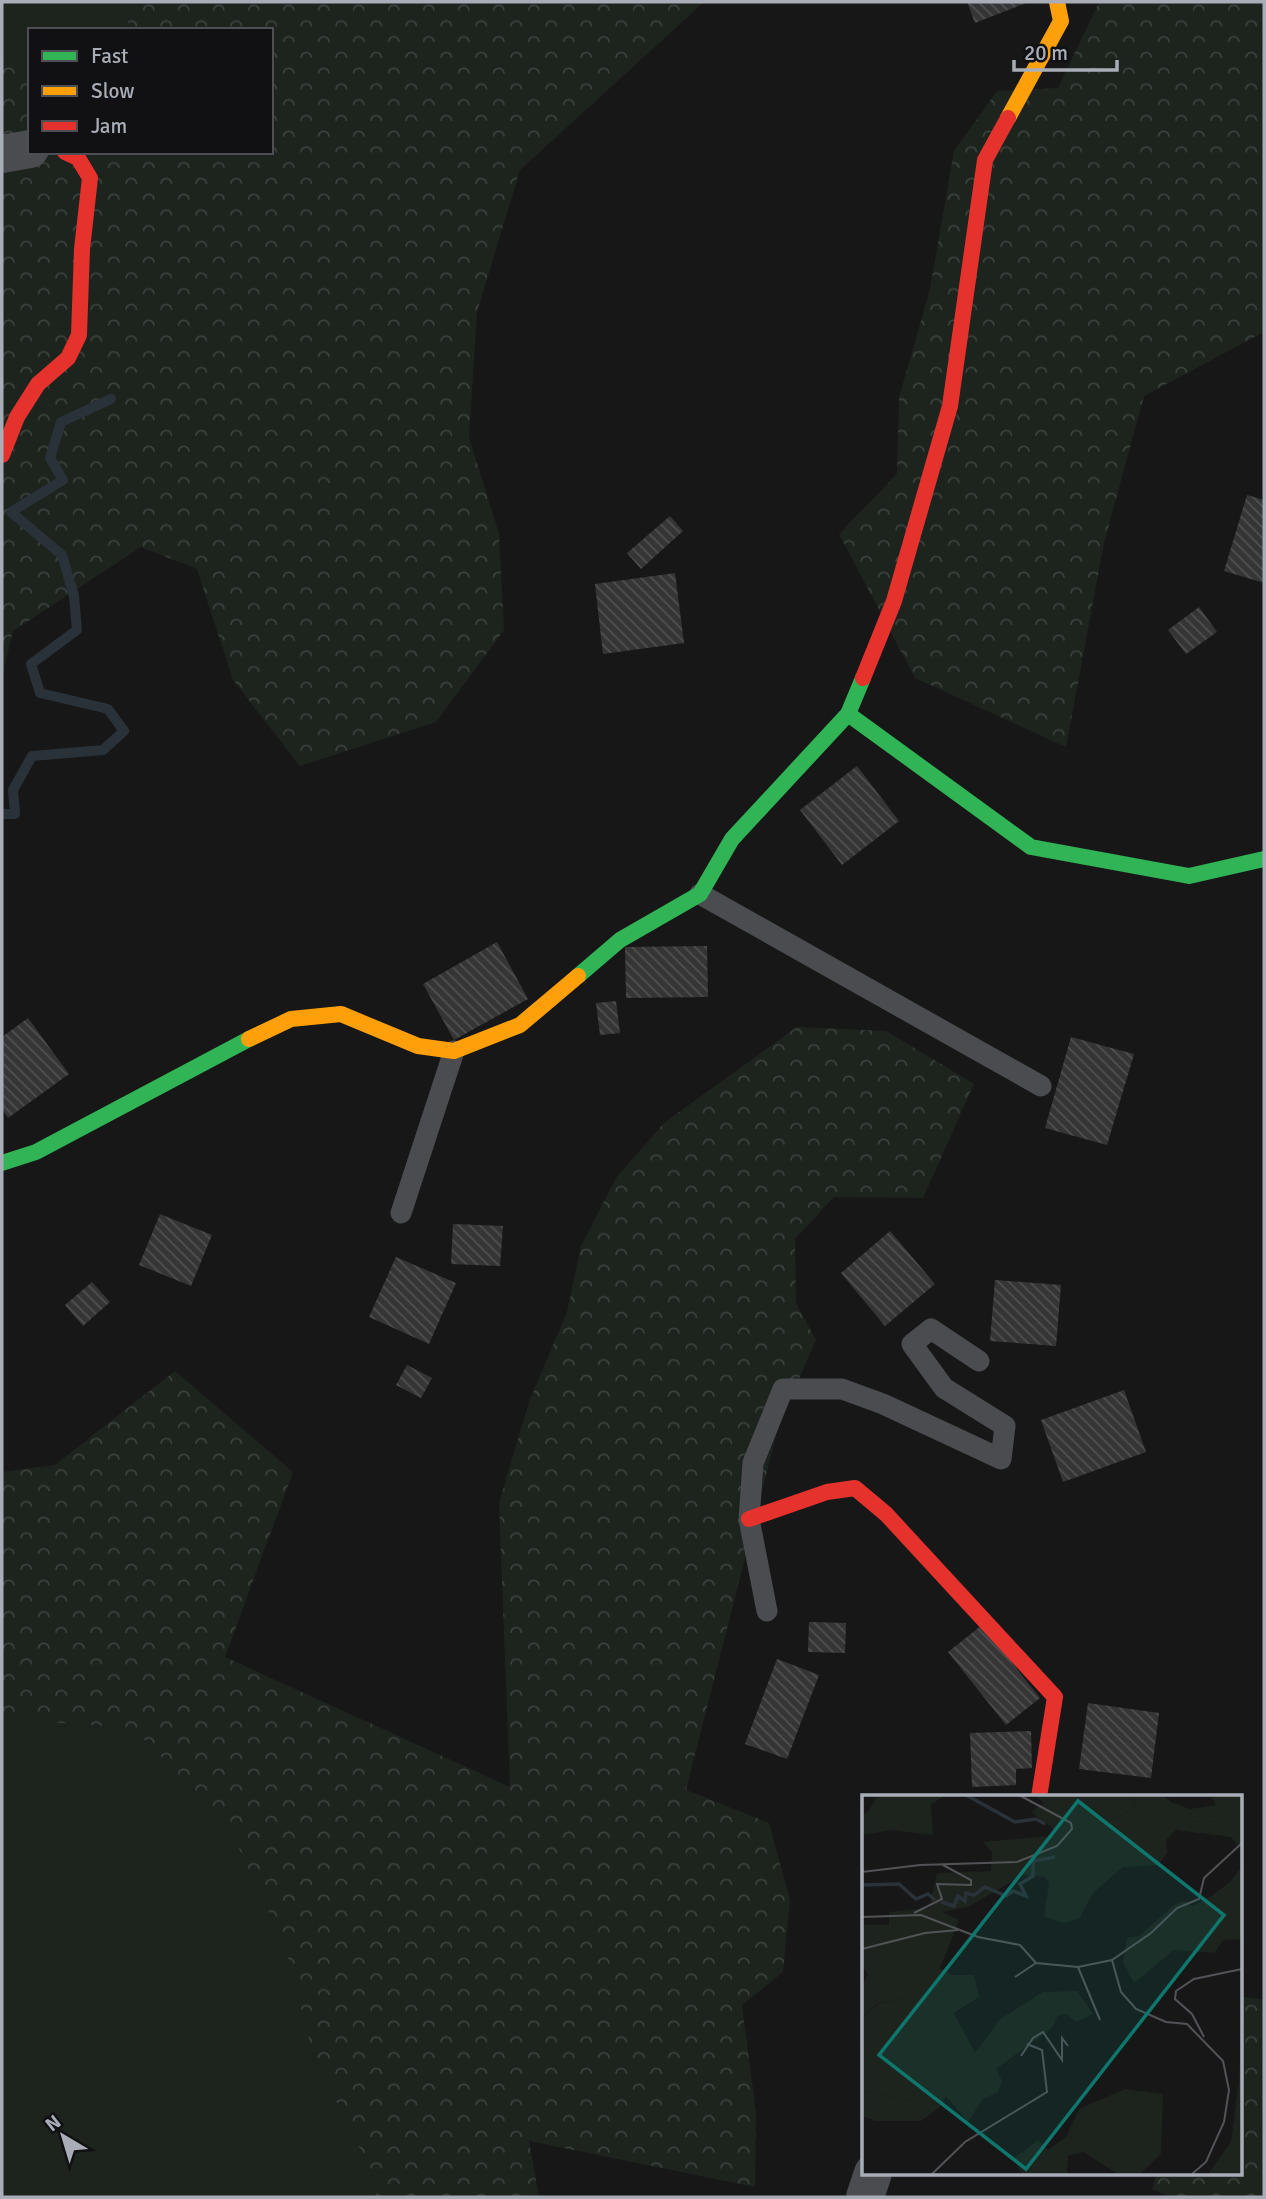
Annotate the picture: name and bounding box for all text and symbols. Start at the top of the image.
legend [28,28,273,154]
scale bar [1014,28,1117,72]
text: 20 m [1024,40,1068,66]
text: Fast [91,43,128,69]
text: Slow [91,78,135,104]
text: Jam [91,113,127,139]
inset map [862,1795,1242,2174]
north arrow [28,2101,98,2171]
text: N [41,2110,66,2137]

